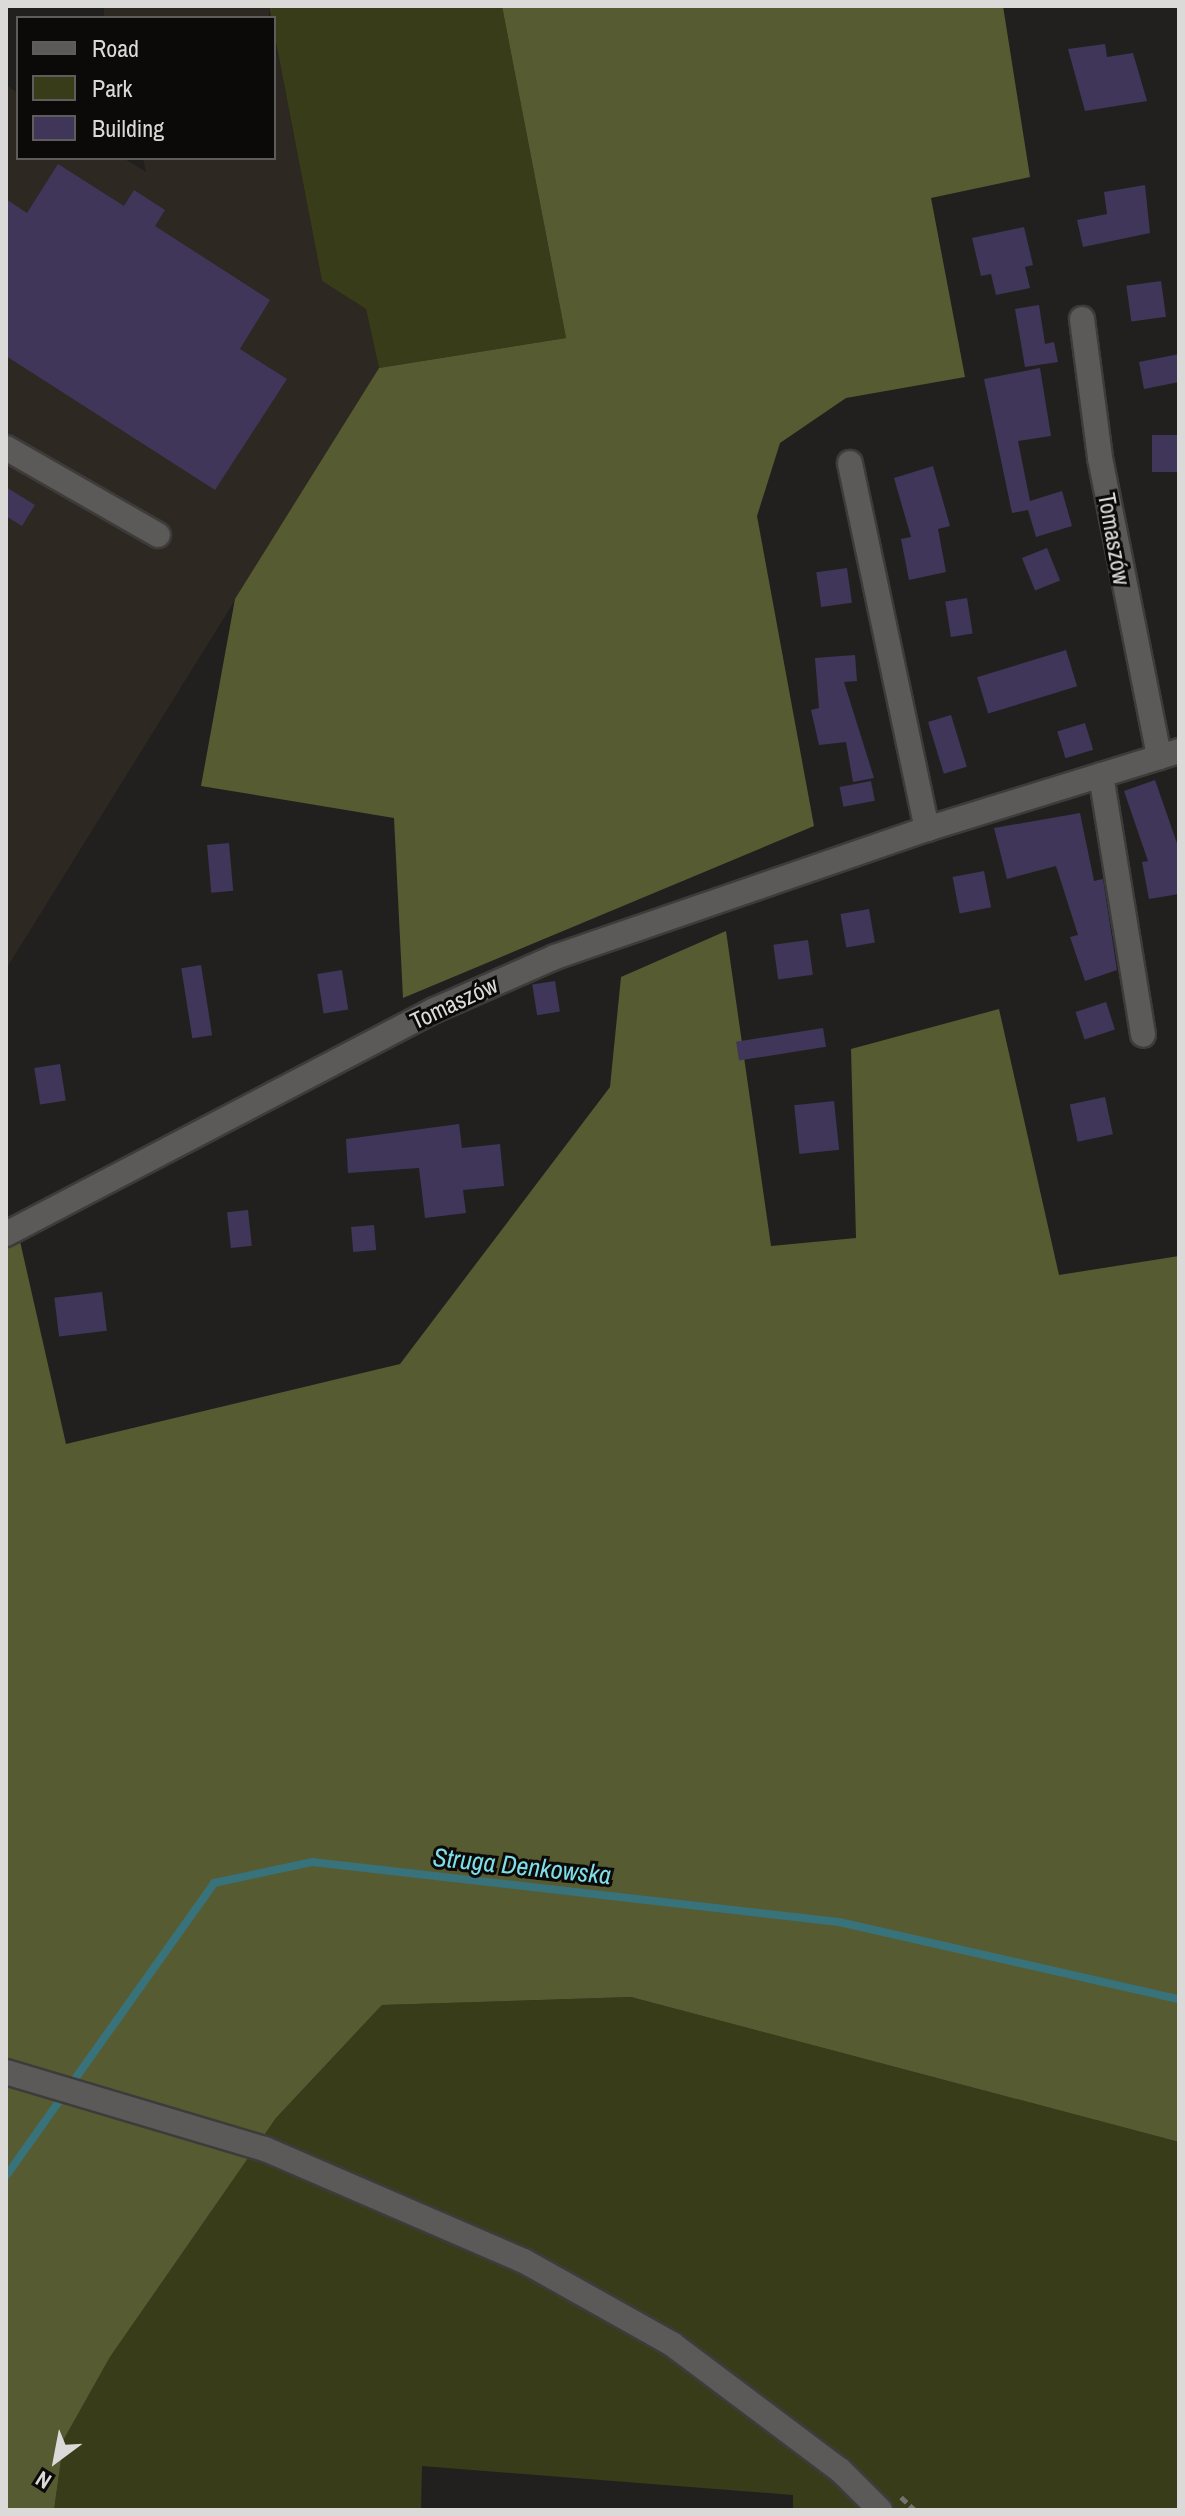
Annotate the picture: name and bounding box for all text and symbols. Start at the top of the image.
legend [16,16,276,160]
text: Road [92,32,139,64]
text: Park [92,72,132,104]
text: Building [92,112,164,144]
street label: Tomaszów [1092,491,1136,587]
street label: Tomaszów [406,970,502,1036]
water label: Struga Denkowska [431,1841,613,1891]
north arrow [16,2420,96,2500]
text: N [30,2464,57,2497]

